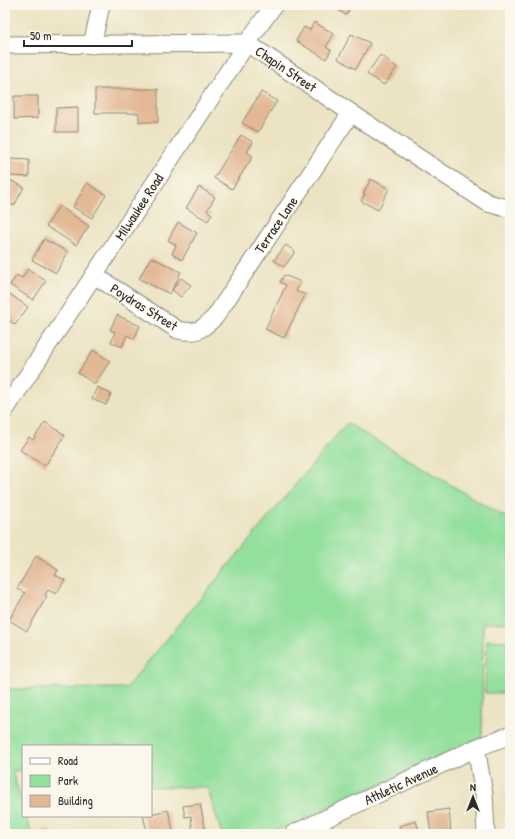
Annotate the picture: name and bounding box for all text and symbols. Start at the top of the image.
scale bar [24,22,132,48]
text: 50 m [30,27,51,44]
street label: Chapin Street [251,41,321,97]
street label: Milwaukee Road [110,169,168,244]
street label: Terrace Lane [249,192,302,257]
street label: Poydras Street [107,278,182,336]
legend [22,745,152,817]
text: Road [58,752,78,769]
street label: Athletic Avenue [361,758,441,809]
text: Park [58,772,78,789]
north arrow [453,777,493,817]
text: N [470,780,476,794]
text: Building [58,792,93,809]

